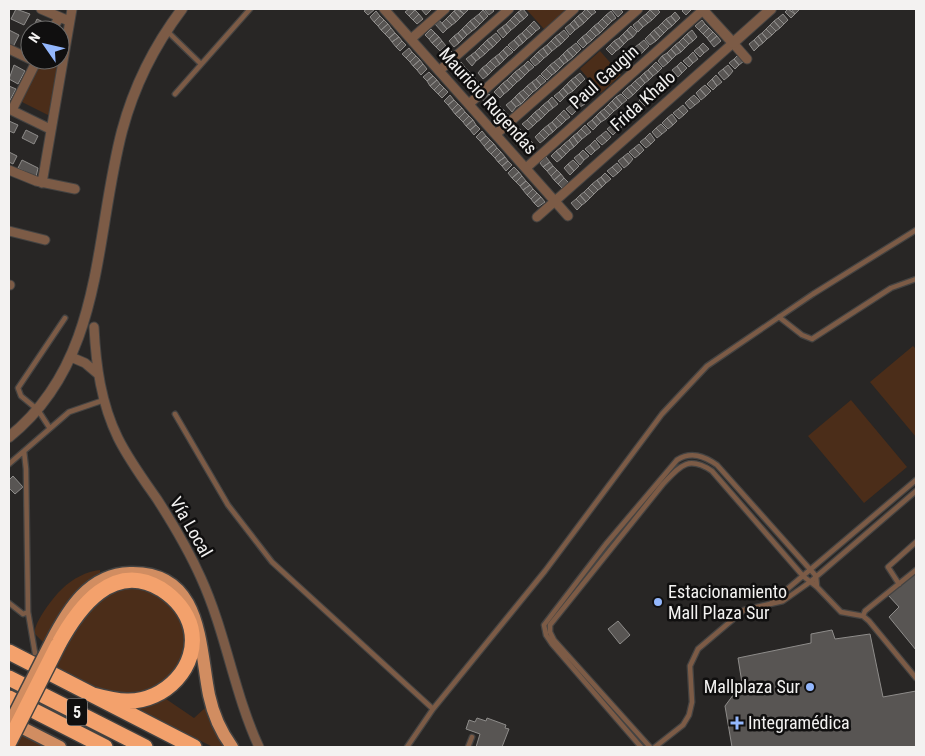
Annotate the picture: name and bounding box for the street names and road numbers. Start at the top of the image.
street label: Paul Gaugin [565,40,642,113]
street label: Mauricio Rugendas [435,43,542,158]
street label: Frida Khalo [606,66,679,135]
street label: Vía Local [166,493,217,560]
road number: 5 [67,699,87,726]

